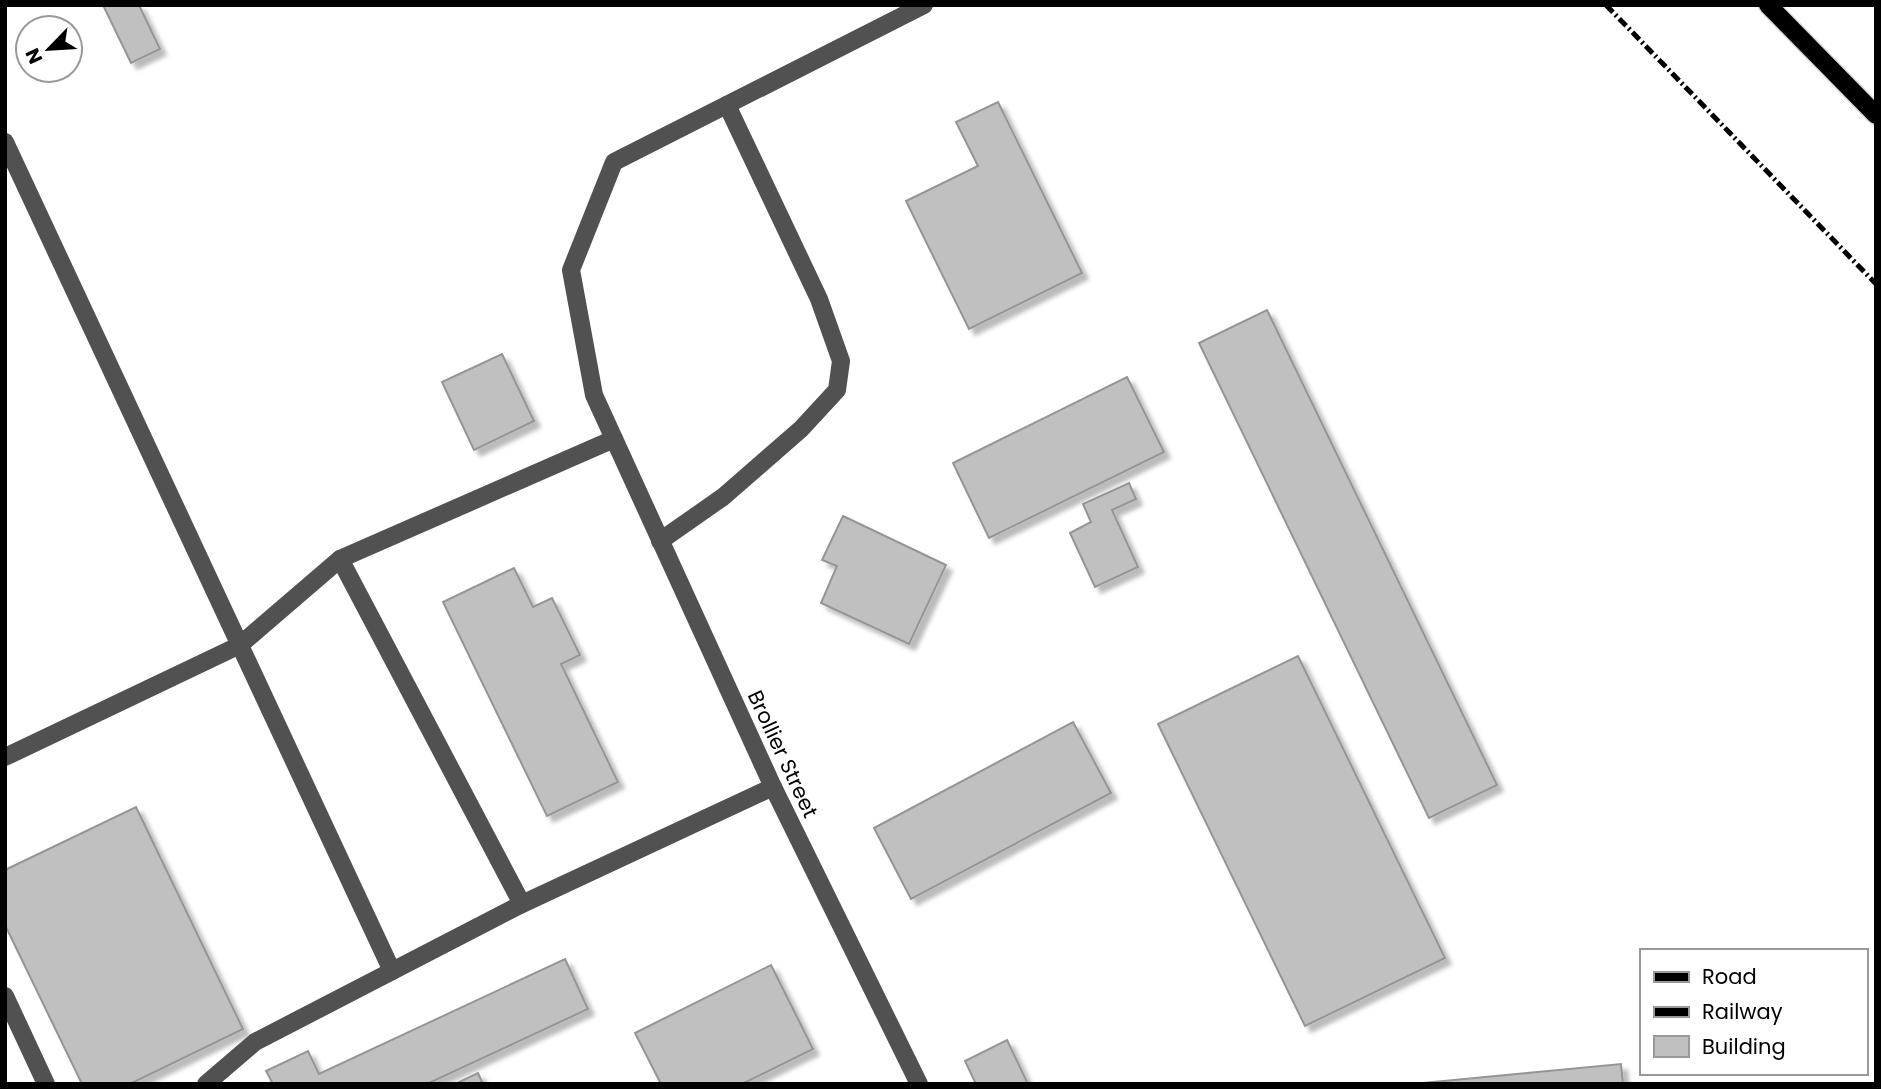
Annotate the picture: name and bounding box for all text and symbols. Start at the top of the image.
north arrow [14,14,84,84]
text: N [19,44,49,68]
street label: Brollier Street [741,686,825,822]
legend [1640,949,1867,1075]
text: Road [1702,962,1757,991]
text: Railway [1702,997,1783,1026]
text: Building [1702,1032,1786,1061]

